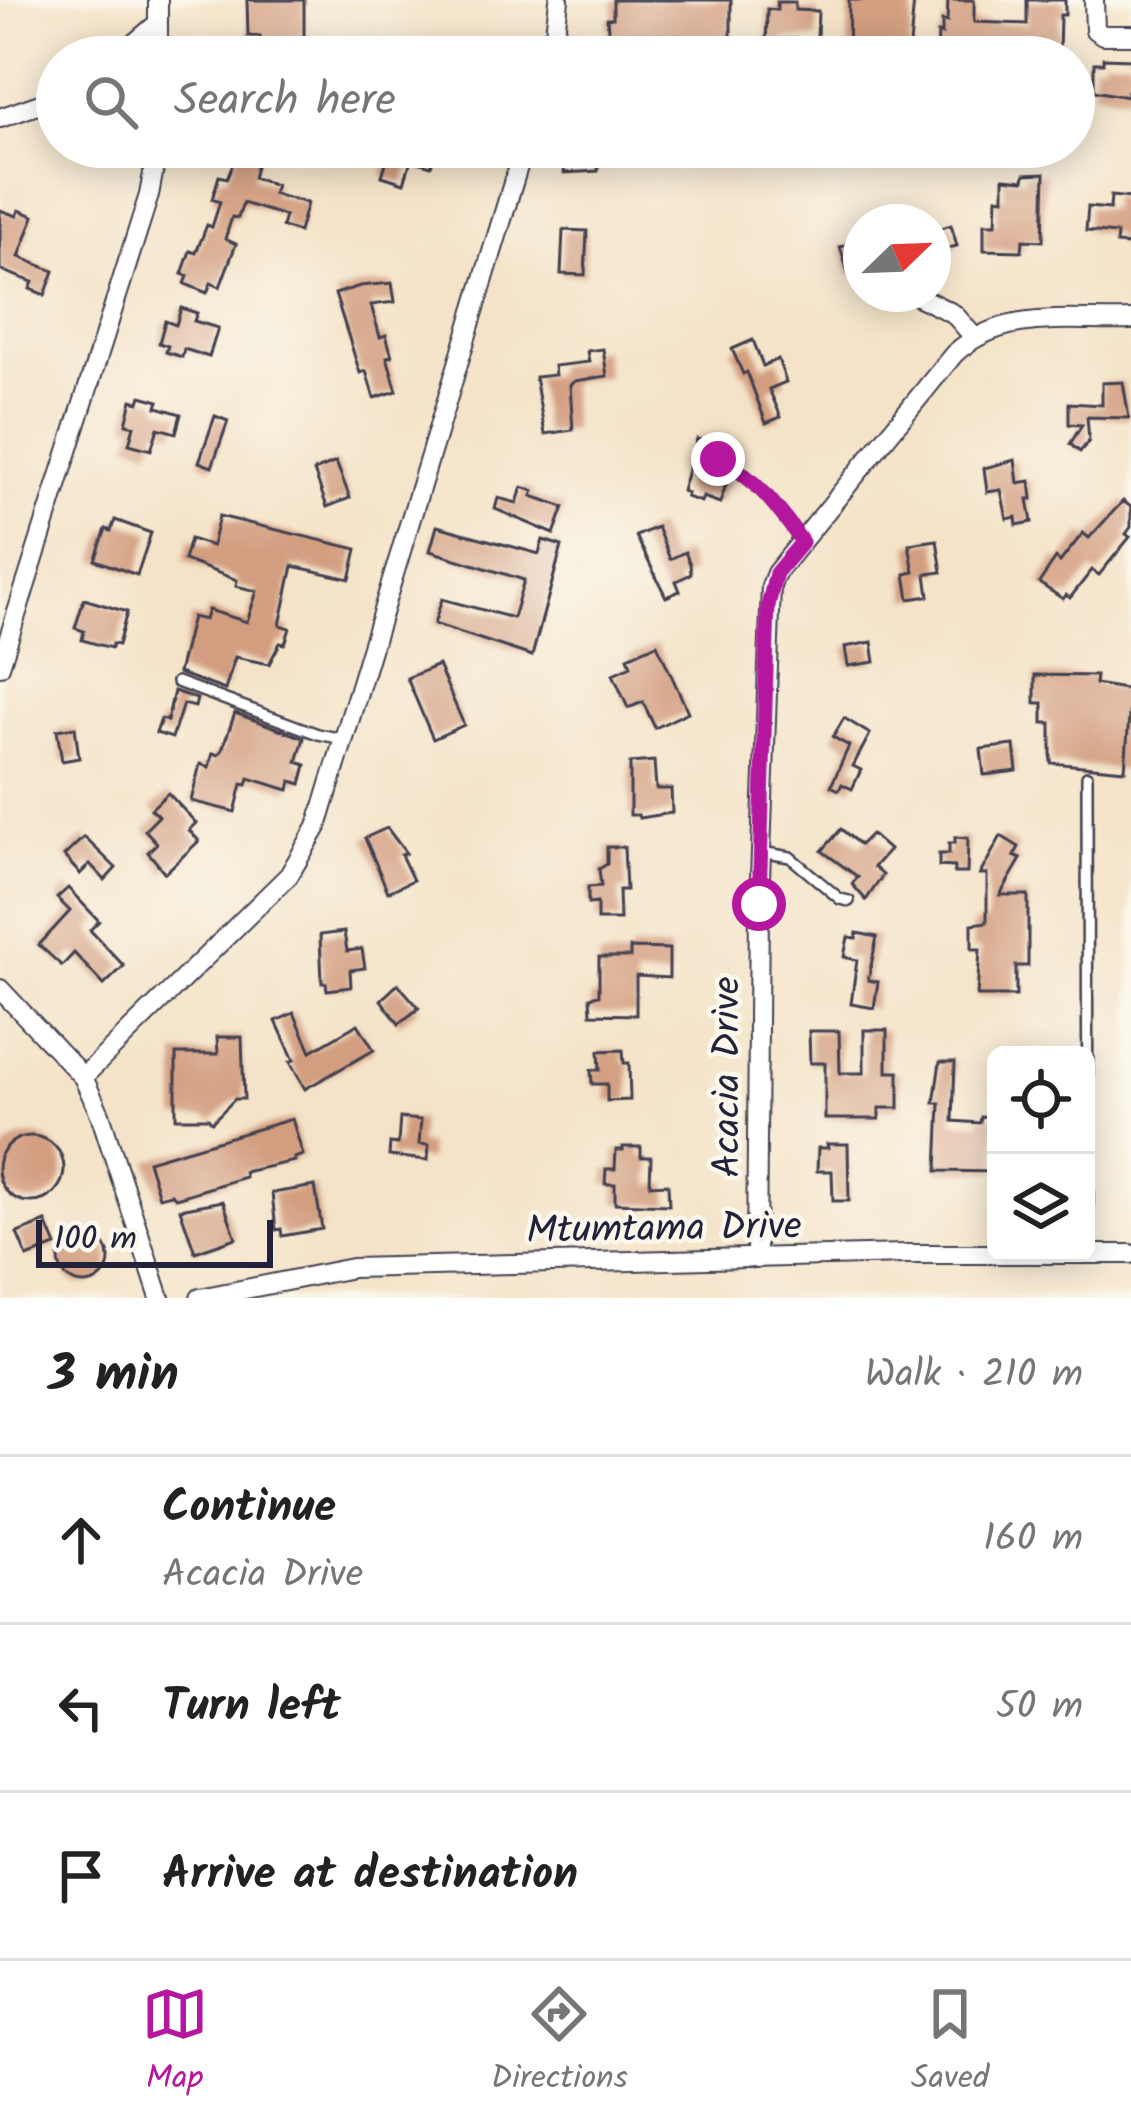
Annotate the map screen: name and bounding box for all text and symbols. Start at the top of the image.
search box [36,36,1095,168]
text: Search here [174,66,396,138]
icon: search [78,69,144,135]
north arrow [843,204,951,312]
route end [691,432,745,486]
route start [732,877,786,931]
street label: Acacia Drive [698,976,760,1178]
map controls [987,1046,1095,1262]
button: locate [987,1046,1095,1154]
button: layers [987,1154,1095,1262]
street label: Mtumtama Drive [526,1197,802,1263]
scale bar [36,1214,273,1267]
text: 100 m [54,1214,137,1267]
text: 3 min [48,1336,179,1417]
text: Walk · 210 m [865,1345,1083,1407]
text: Continue [162,1473,336,1545]
icon: ahead [48,1507,114,1573]
text: 160 m [983,1509,1083,1571]
text: Acacia Drive [162,1545,363,1607]
text: Turn left [162,1672,341,1744]
icon: left [48,1675,114,1741]
text: 50 m [996,1677,1083,1739]
text: Arrive at destination [162,1840,578,1912]
icon: arrive [48,1843,114,1909]
tab: Map [142,1981,208,2106]
tab: Directions [491,1981,628,2106]
tab: Saved [911,1981,989,2106]

